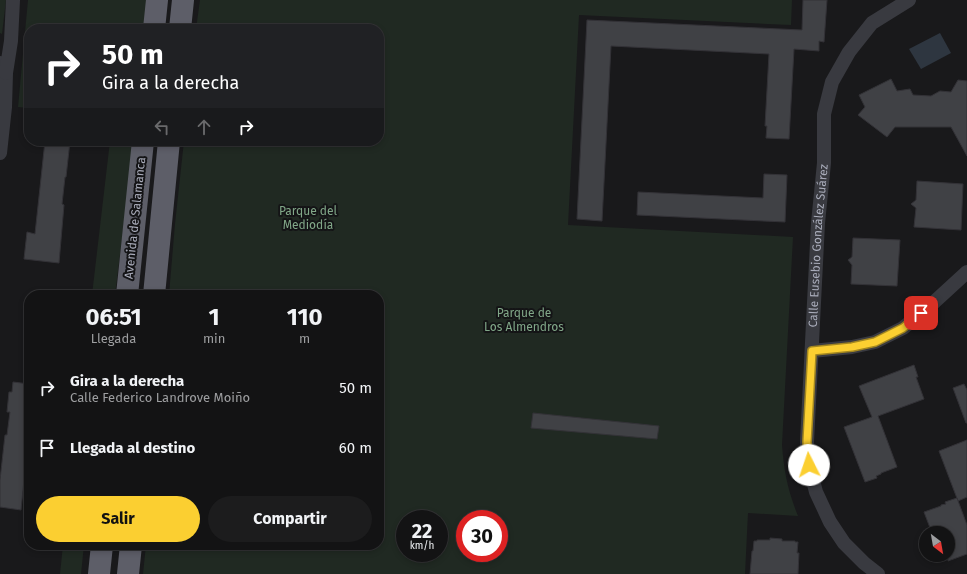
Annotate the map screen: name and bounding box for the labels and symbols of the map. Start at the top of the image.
street label: Avenida de Salamanca [122,156,148,280]
street label: Calle Eusebio González Suárez [806,164,831,328]
park label: Parque del Mediodía [279,204,338,232]
pin [904,296,938,330]
park label: Parque de Los Almendros [484,306,564,334]
position arrow [788,444,830,486]
speed limit sign: 30 [456,510,508,562]
north arrow [919,526,955,562]

